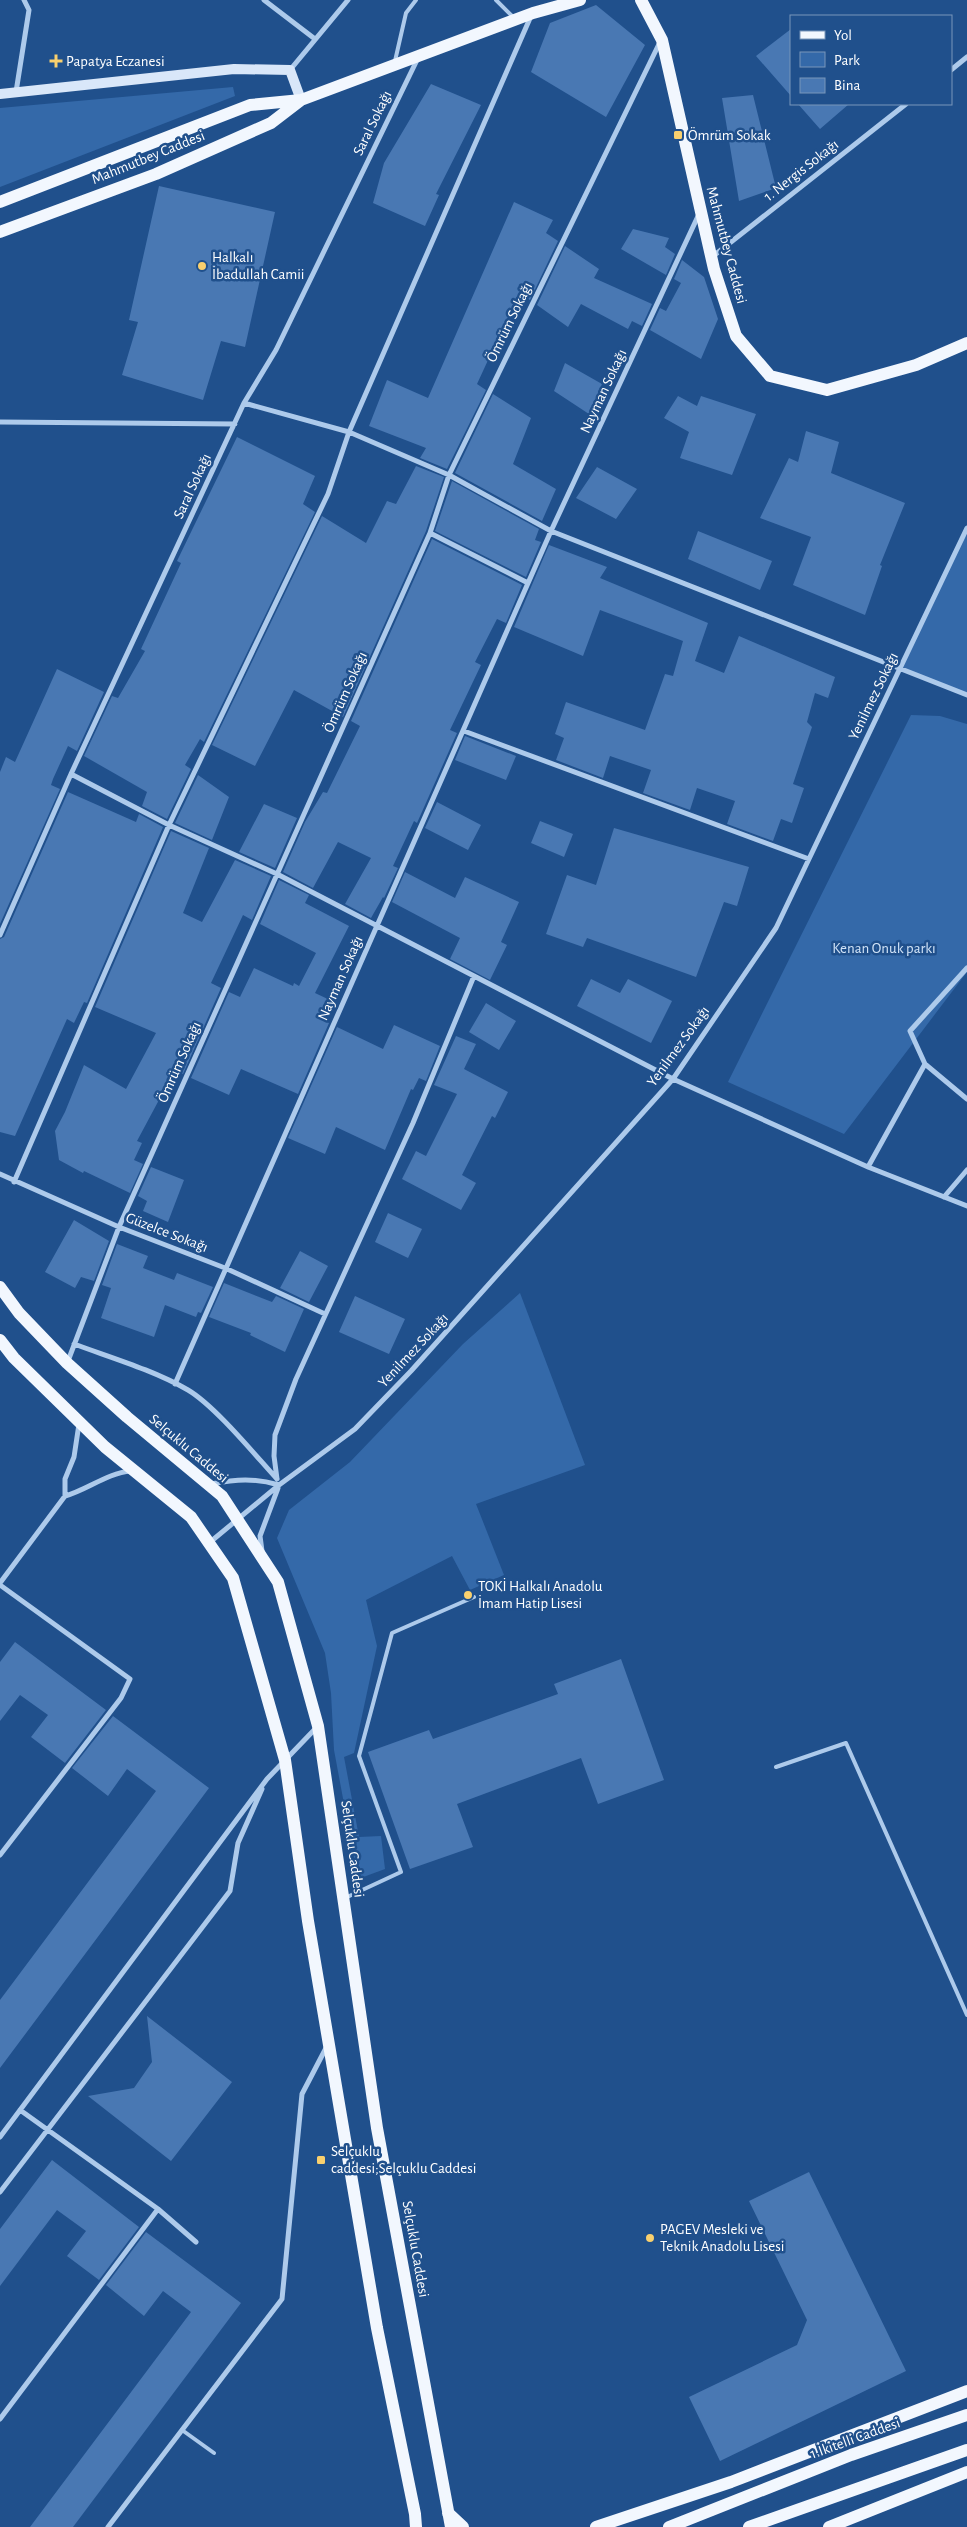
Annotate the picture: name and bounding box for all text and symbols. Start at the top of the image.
legend [790,15,952,105]
text: Yol [834,28,852,43]
text: Park [834,53,860,68]
place label: Papatya Eczanesi [66,54,165,69]
marker: Papatya Eczanesi [50,55,62,67]
text: Bina [834,78,860,93]
street label: Saral Sokağı [350,89,395,158]
place label: Ömrüm Sokak [688,126,771,143]
street label: Mahmutbey Caddesi [89,128,207,187]
marker: Ömrüm Sokak [672,129,684,141]
street label: 1. Nergis Sokağı [761,137,842,204]
street label: Mahmutbey Caddesi [704,185,749,305]
place label: Halkalı İbadullah Camii [212,250,305,282]
marker: Halkalı İbadullah Camii [196,260,208,272]
street label: Ömrüm Sokağı [482,279,535,364]
street label: Nayman Sokağı [578,347,629,435]
street label: Saral Sokağı [171,451,214,521]
street label: Ömrüm Sokağı [319,649,370,735]
street label: Yenilmez Sokağı [846,650,901,742]
street label: Nayman Sokağı [315,934,366,1023]
park label: Kenan Onuk parkı [832,941,936,956]
street label: Yenilmez Sokağı [644,1003,712,1089]
street label: Ömrüm Sokağı [153,1019,204,1105]
street label: Güzelce Sokağı [124,1210,210,1255]
street label: Yenilmez Sokağı [375,1310,451,1390]
street label: Selçuklu Caddesi [146,1411,231,1486]
place label: TOKİ Halkalı Anadolu İmam Hatip Lisesi [478,1577,603,1611]
marker: TOKİ Halkalı Anadolu İmam Hatip Lisesi [462,1589,474,1601]
street label: Selçuklu Caddesi [338,1800,367,1899]
place label: Selçuklu caddesi;Selçuklu Caddesi [331,2144,476,2176]
marker: Selçuklu caddesi;Selçuklu Caddesi [315,2154,327,2166]
street label: Selçuklu Caddesi [400,2200,431,2299]
place label: PAGEV Mesleki ve Teknik Anadolu Lisesi [660,2222,784,2254]
marker: PAGEV Mesleki ve Teknik Anadolu Lisesi [644,2232,656,2244]
street label: 1.İkitelli Caddesi [808,2413,902,2462]

